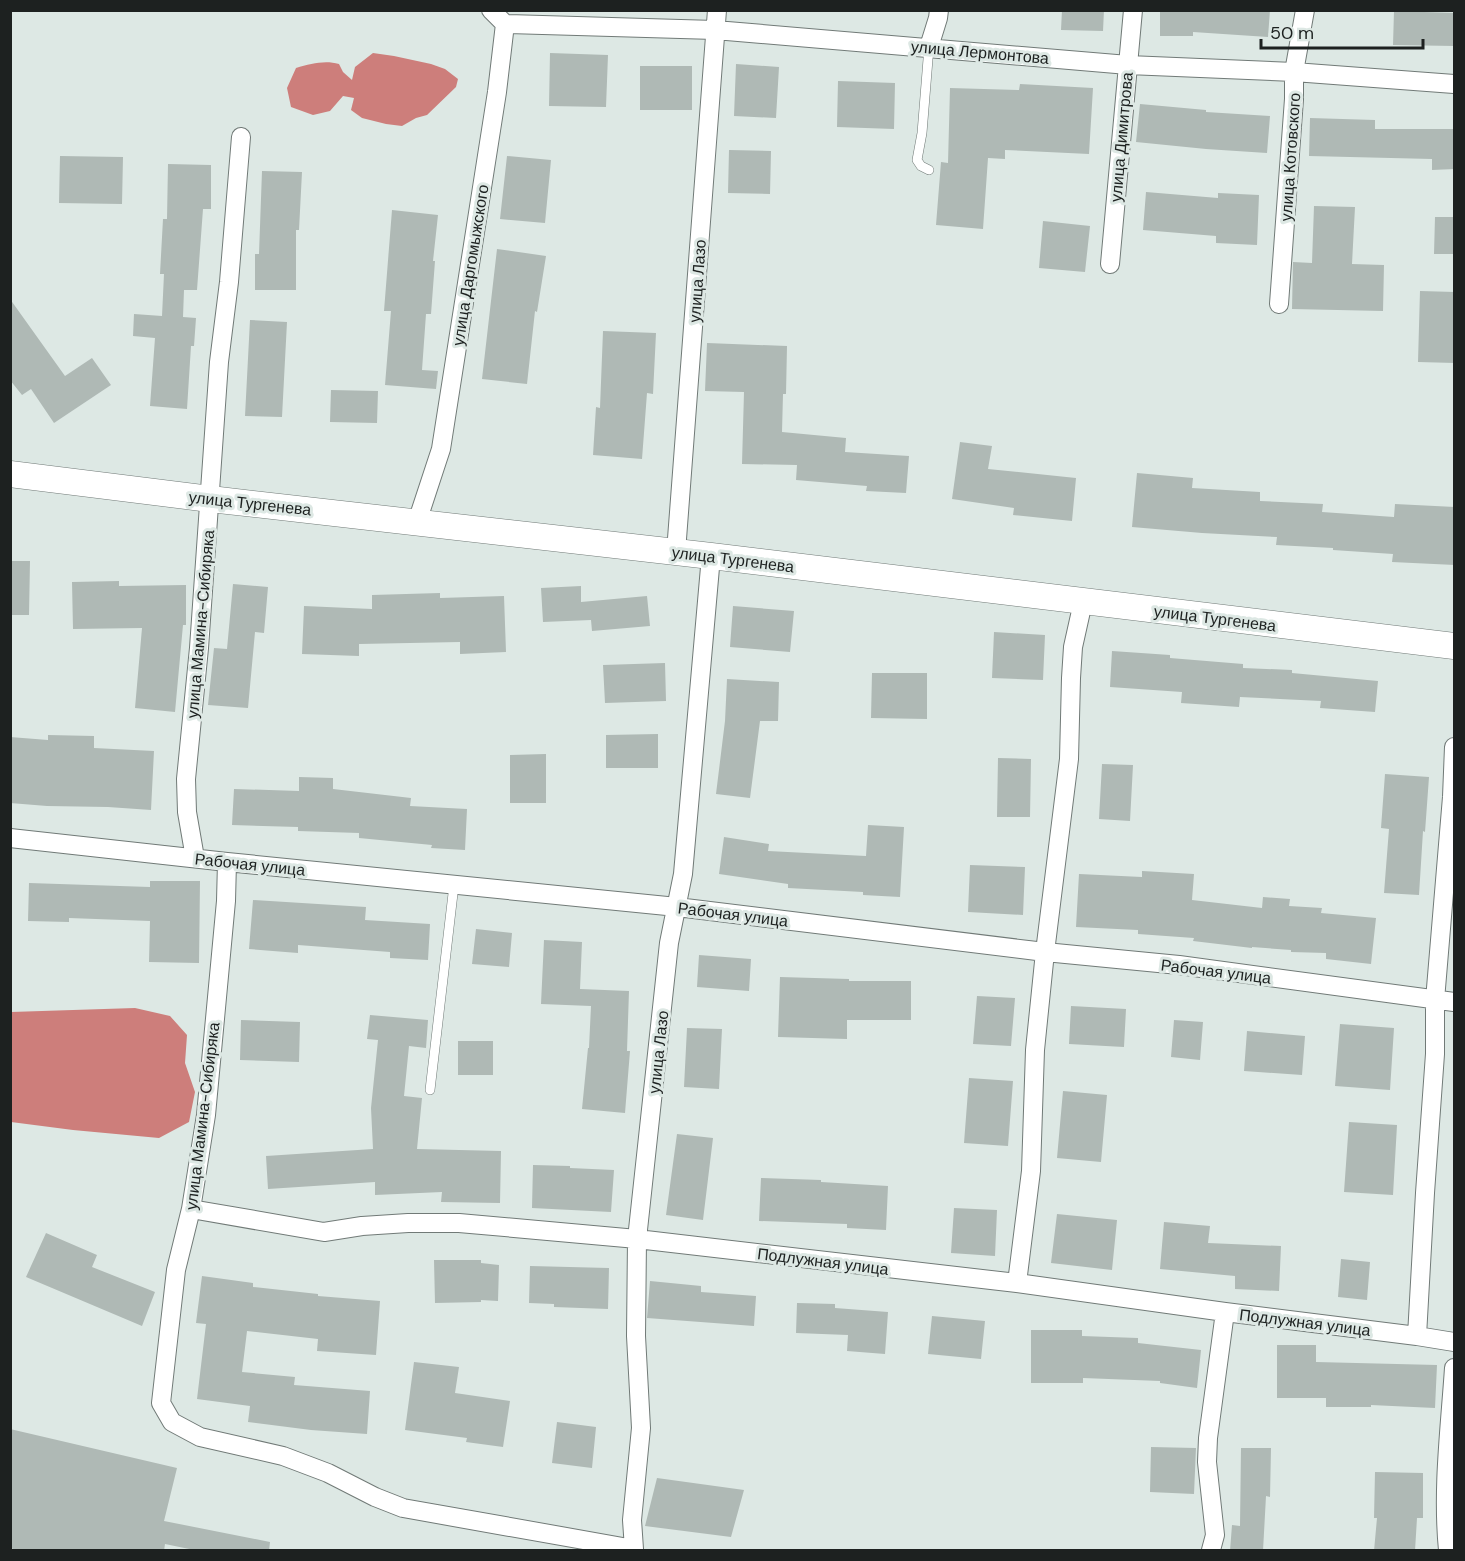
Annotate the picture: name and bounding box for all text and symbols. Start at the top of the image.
scale bar [1261,12,1423,50]
text: 50 m [1270,21,1314,45]
street label: улица Лермонтова [910,36,1050,69]
street label: улица Димитрова [1105,71,1138,203]
street label: улица Котовского [1276,92,1305,222]
street label: улица Даргомыжского [447,183,494,347]
street label: улица Лазо [684,239,711,323]
street label: улица Тургенева [188,487,312,520]
street label: улица Мамина-Сибиряка [182,529,219,719]
street label: улица Тургенева [671,542,795,577]
street label: улица Тургенева [1153,601,1277,636]
street label: Рабочая улица [194,848,306,881]
street label: Рабочая улица [677,897,789,932]
street label: Рабочая улица [1160,954,1272,989]
street label: улица Лазо [644,1009,673,1095]
street label: улица Мамина-Сибиряка [181,1021,224,1211]
street label: Подлужная улица [756,1243,890,1280]
street label: Подлужная улица [1238,1304,1372,1341]

